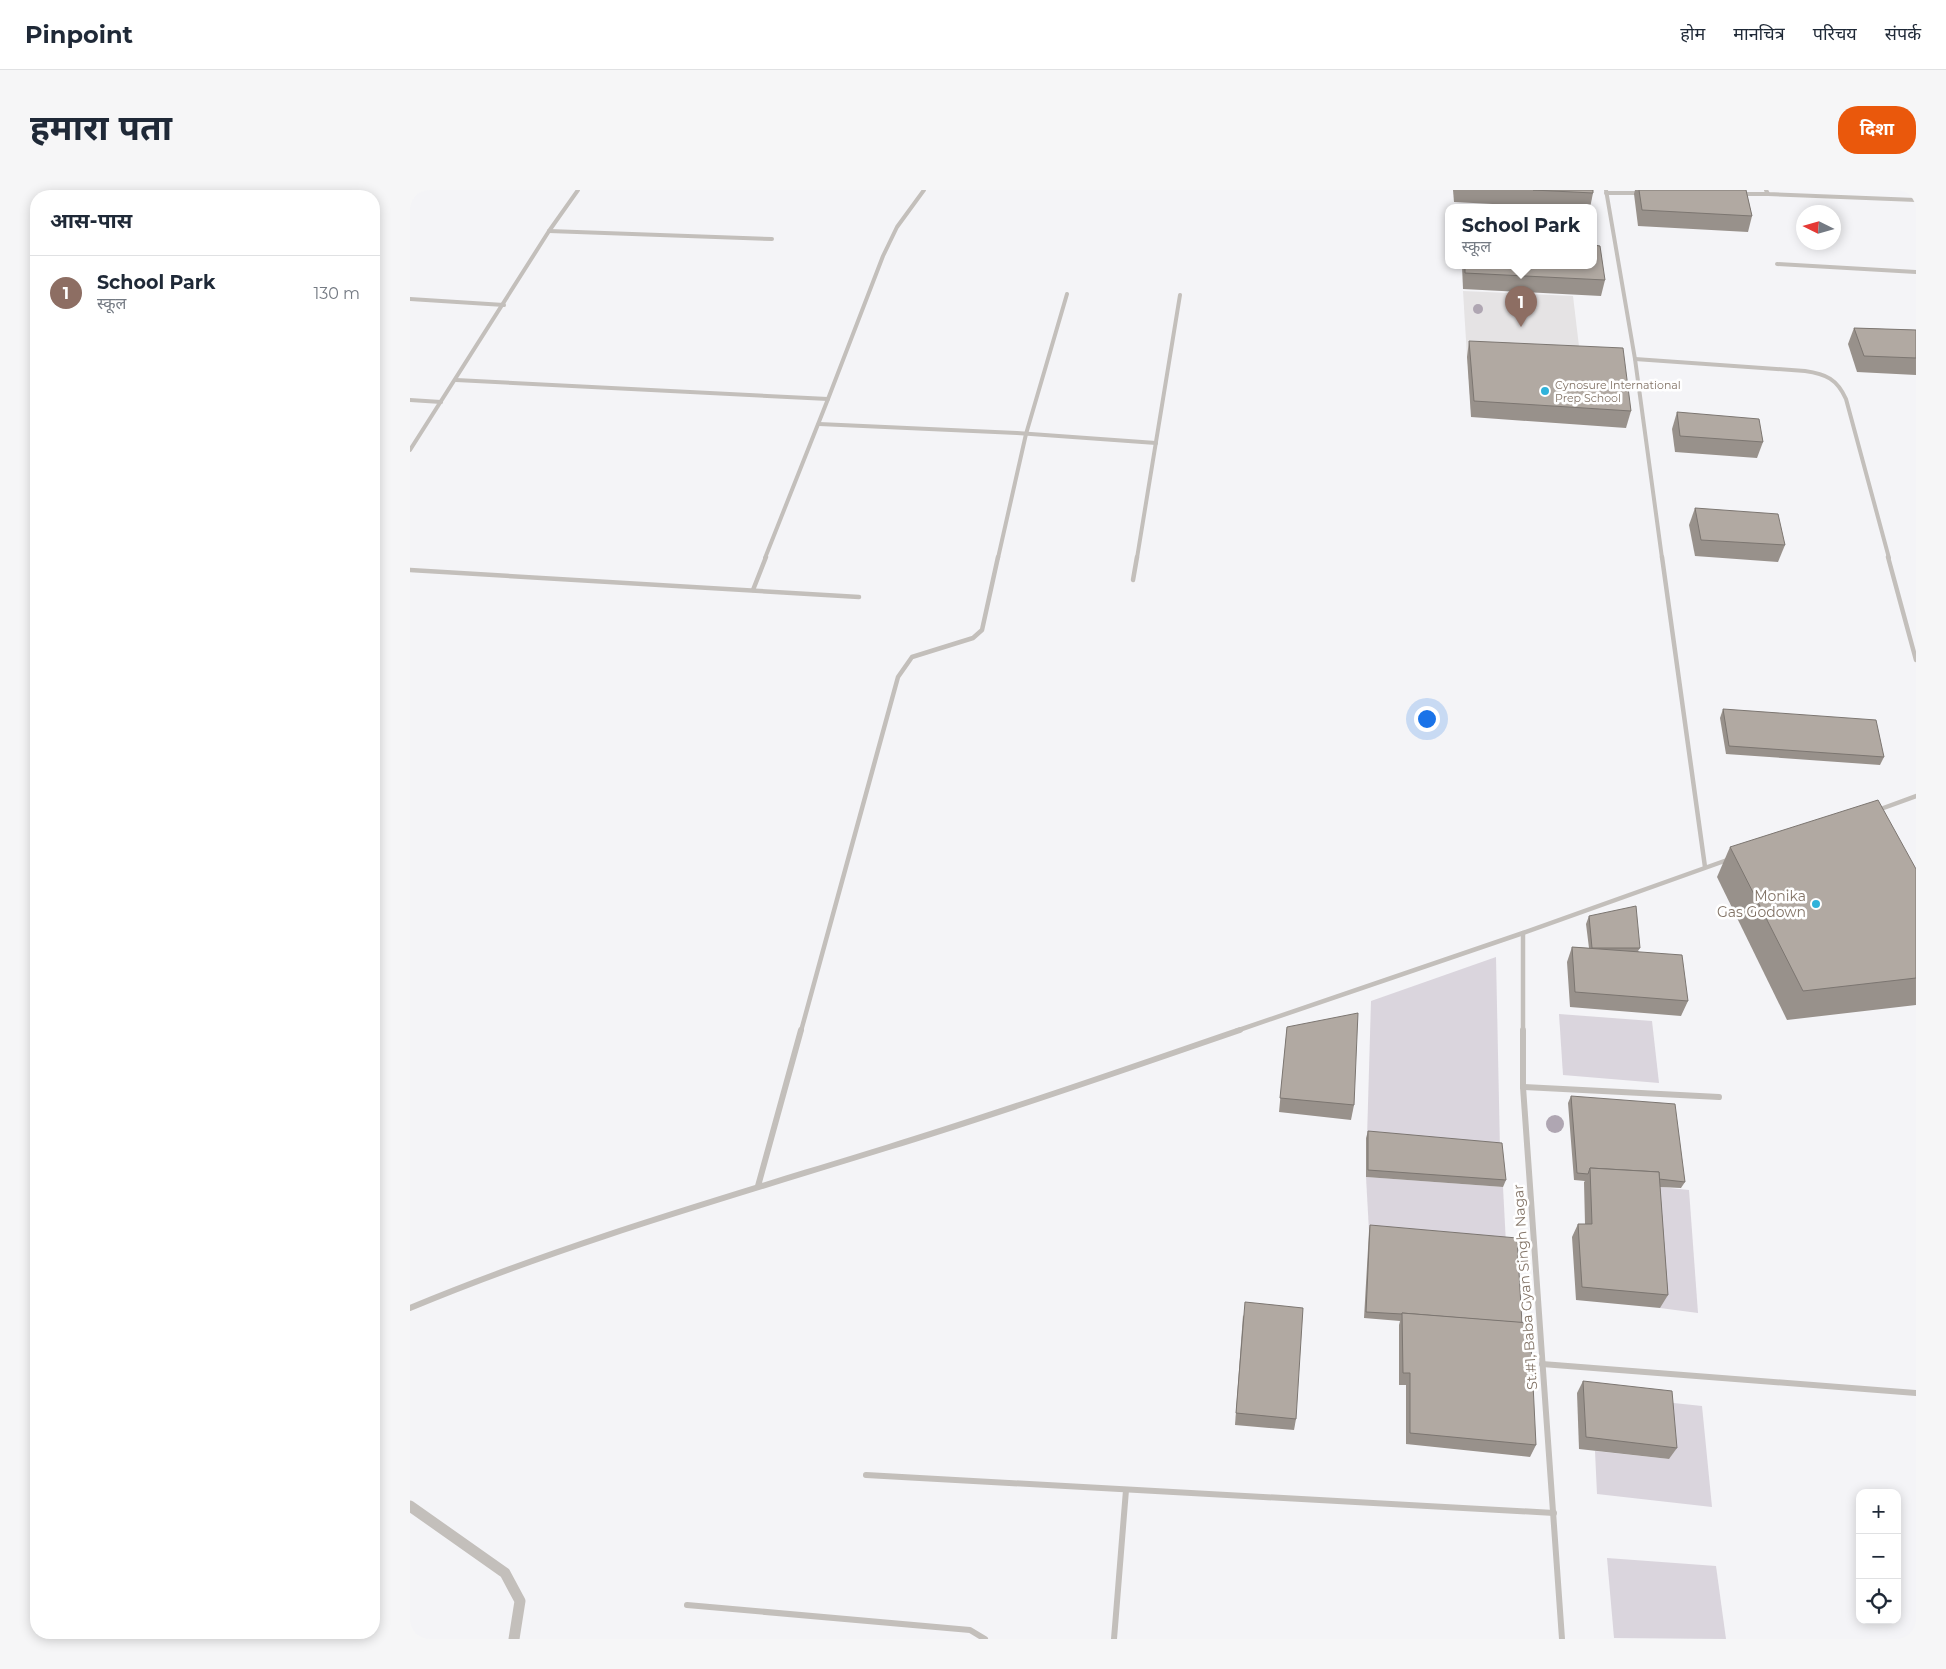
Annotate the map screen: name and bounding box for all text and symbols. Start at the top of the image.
text: Pinpoint [25,20,133,49]
text: होम [1680,23,1705,45]
text: मानचित्र [1733,23,1785,45]
text: परिचय [1813,23,1857,45]
text: संपर्क [1885,23,1921,45]
text: हमारा पता [30,106,172,149]
button: दिशा [1838,106,1916,154]
popup [1445,204,1597,269]
north arrow [1796,205,1841,250]
text: आस-पास [50,208,132,233]
text: School Park [1462,214,1580,237]
text: स्कूल [1462,237,1491,256]
text: School Park [97,271,215,294]
text: 1 [63,284,69,303]
text: 130 m [313,284,360,303]
pin: 1 [1505,286,1537,327]
text: स्कूल [97,294,126,313]
place label: Cynosure International Prep School [1555,378,1681,405]
marker: Cynosure International Prep School [1539,385,1551,397]
your location [1414,706,1440,732]
place label: Monika Gas Godown [1717,887,1806,921]
marker: Monika Gas Godown [1810,898,1822,910]
street label: St.#1, Baba Gyan Singh Nagar [1509,1183,1541,1390]
map controls [1856,1489,1901,1624]
button: + [1856,1489,1901,1534]
button: − [1856,1534,1901,1579]
button: locate [1856,1579,1901,1624]

